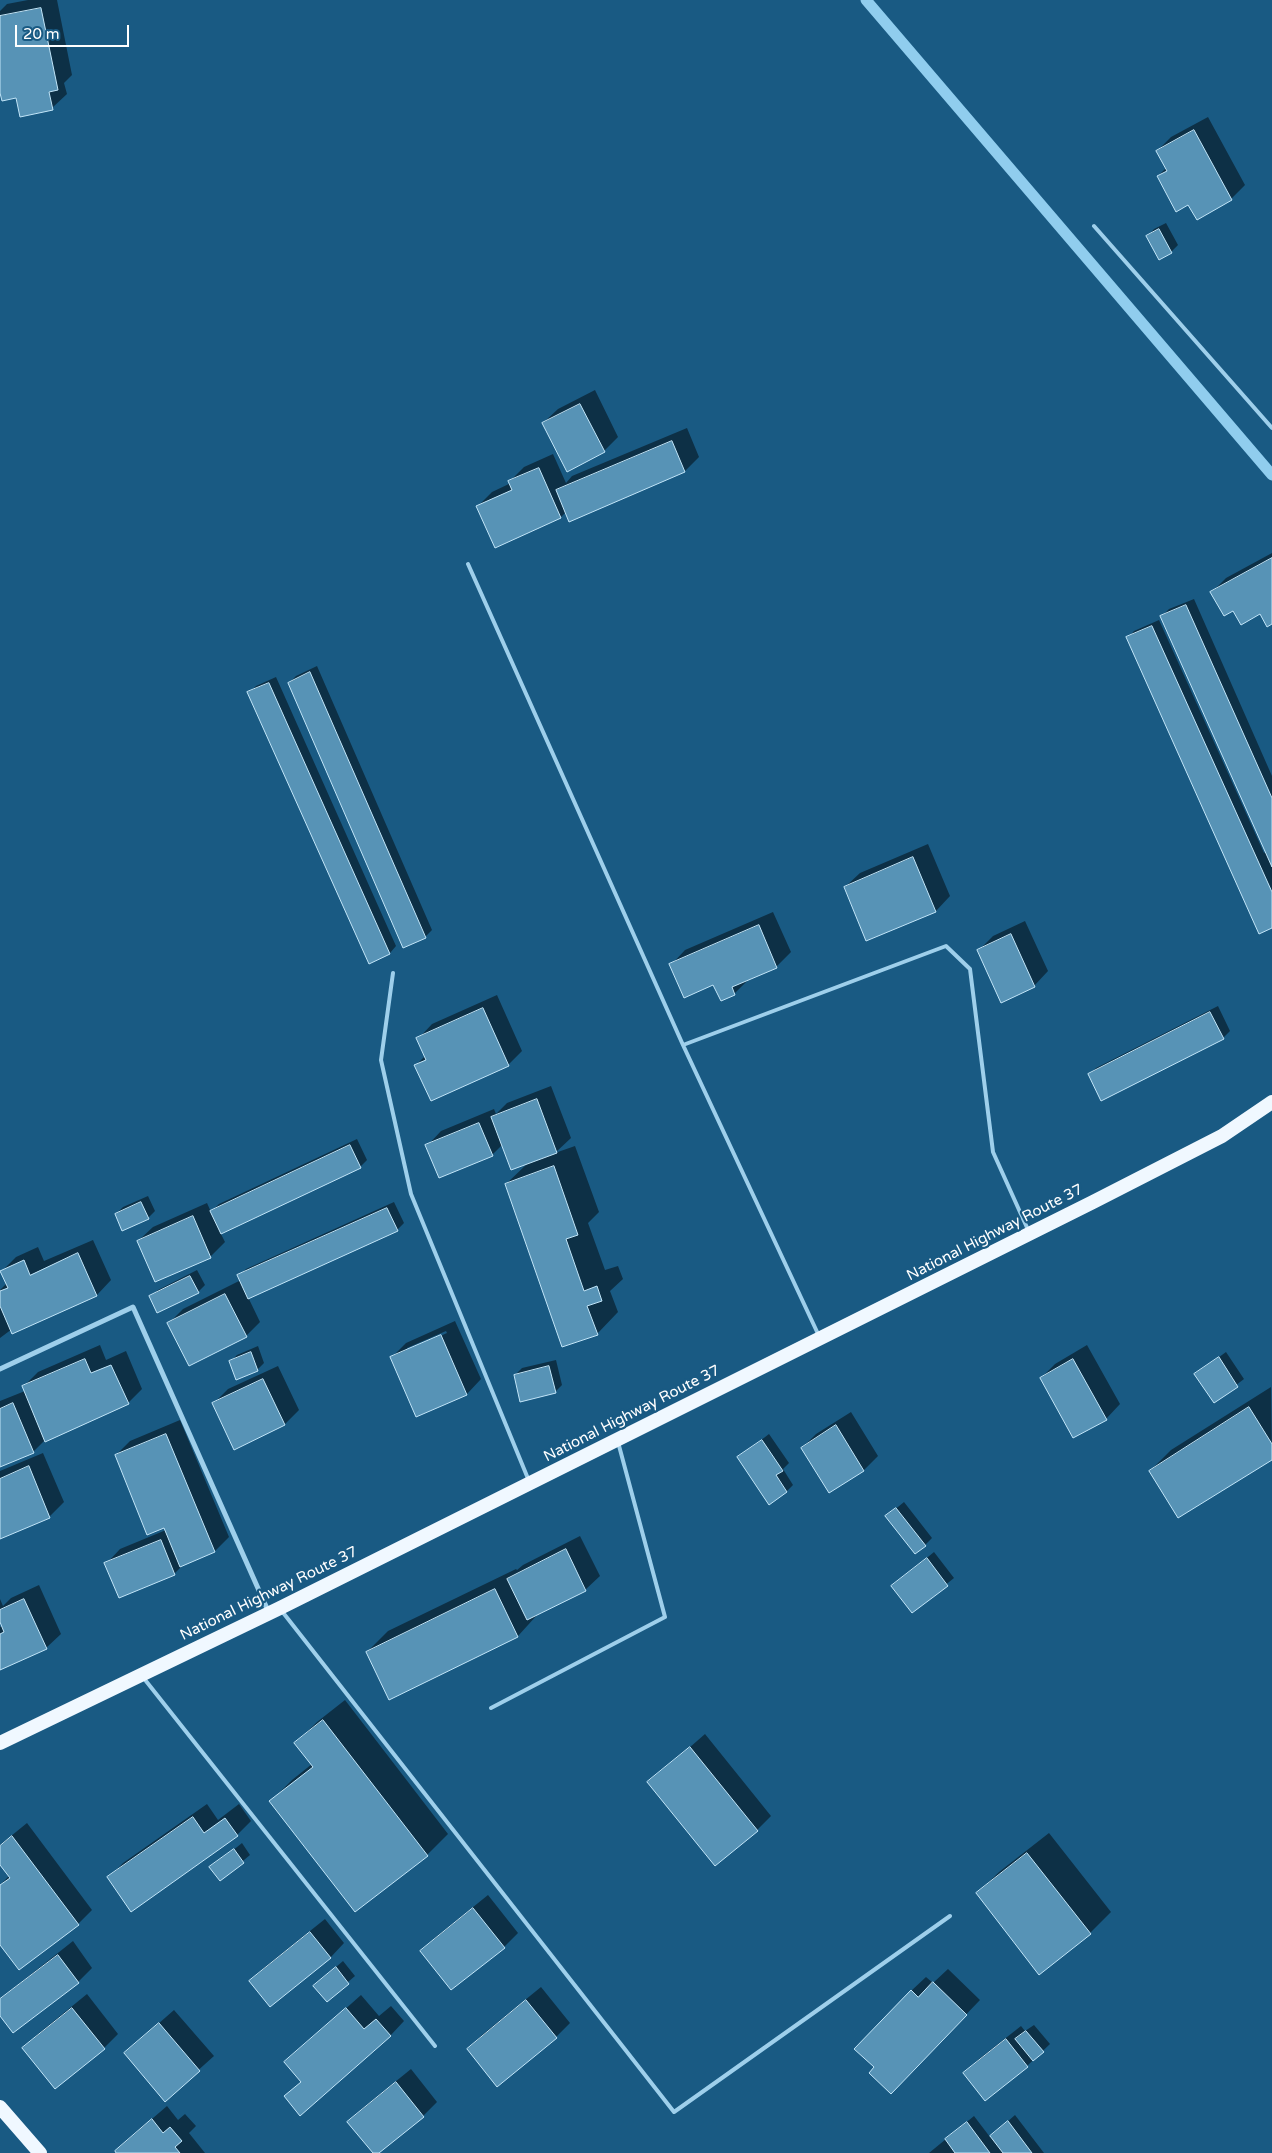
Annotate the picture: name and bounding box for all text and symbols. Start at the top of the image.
scale bar [18,15,131,47]
text: 20 m [23,25,60,43]
street label: National Highway Route 37 [904,1181,1086,1285]
street label: National Highway Route 37 [541,1362,723,1466]
street label: National Highway Route 37 [177,1543,361,1645]

